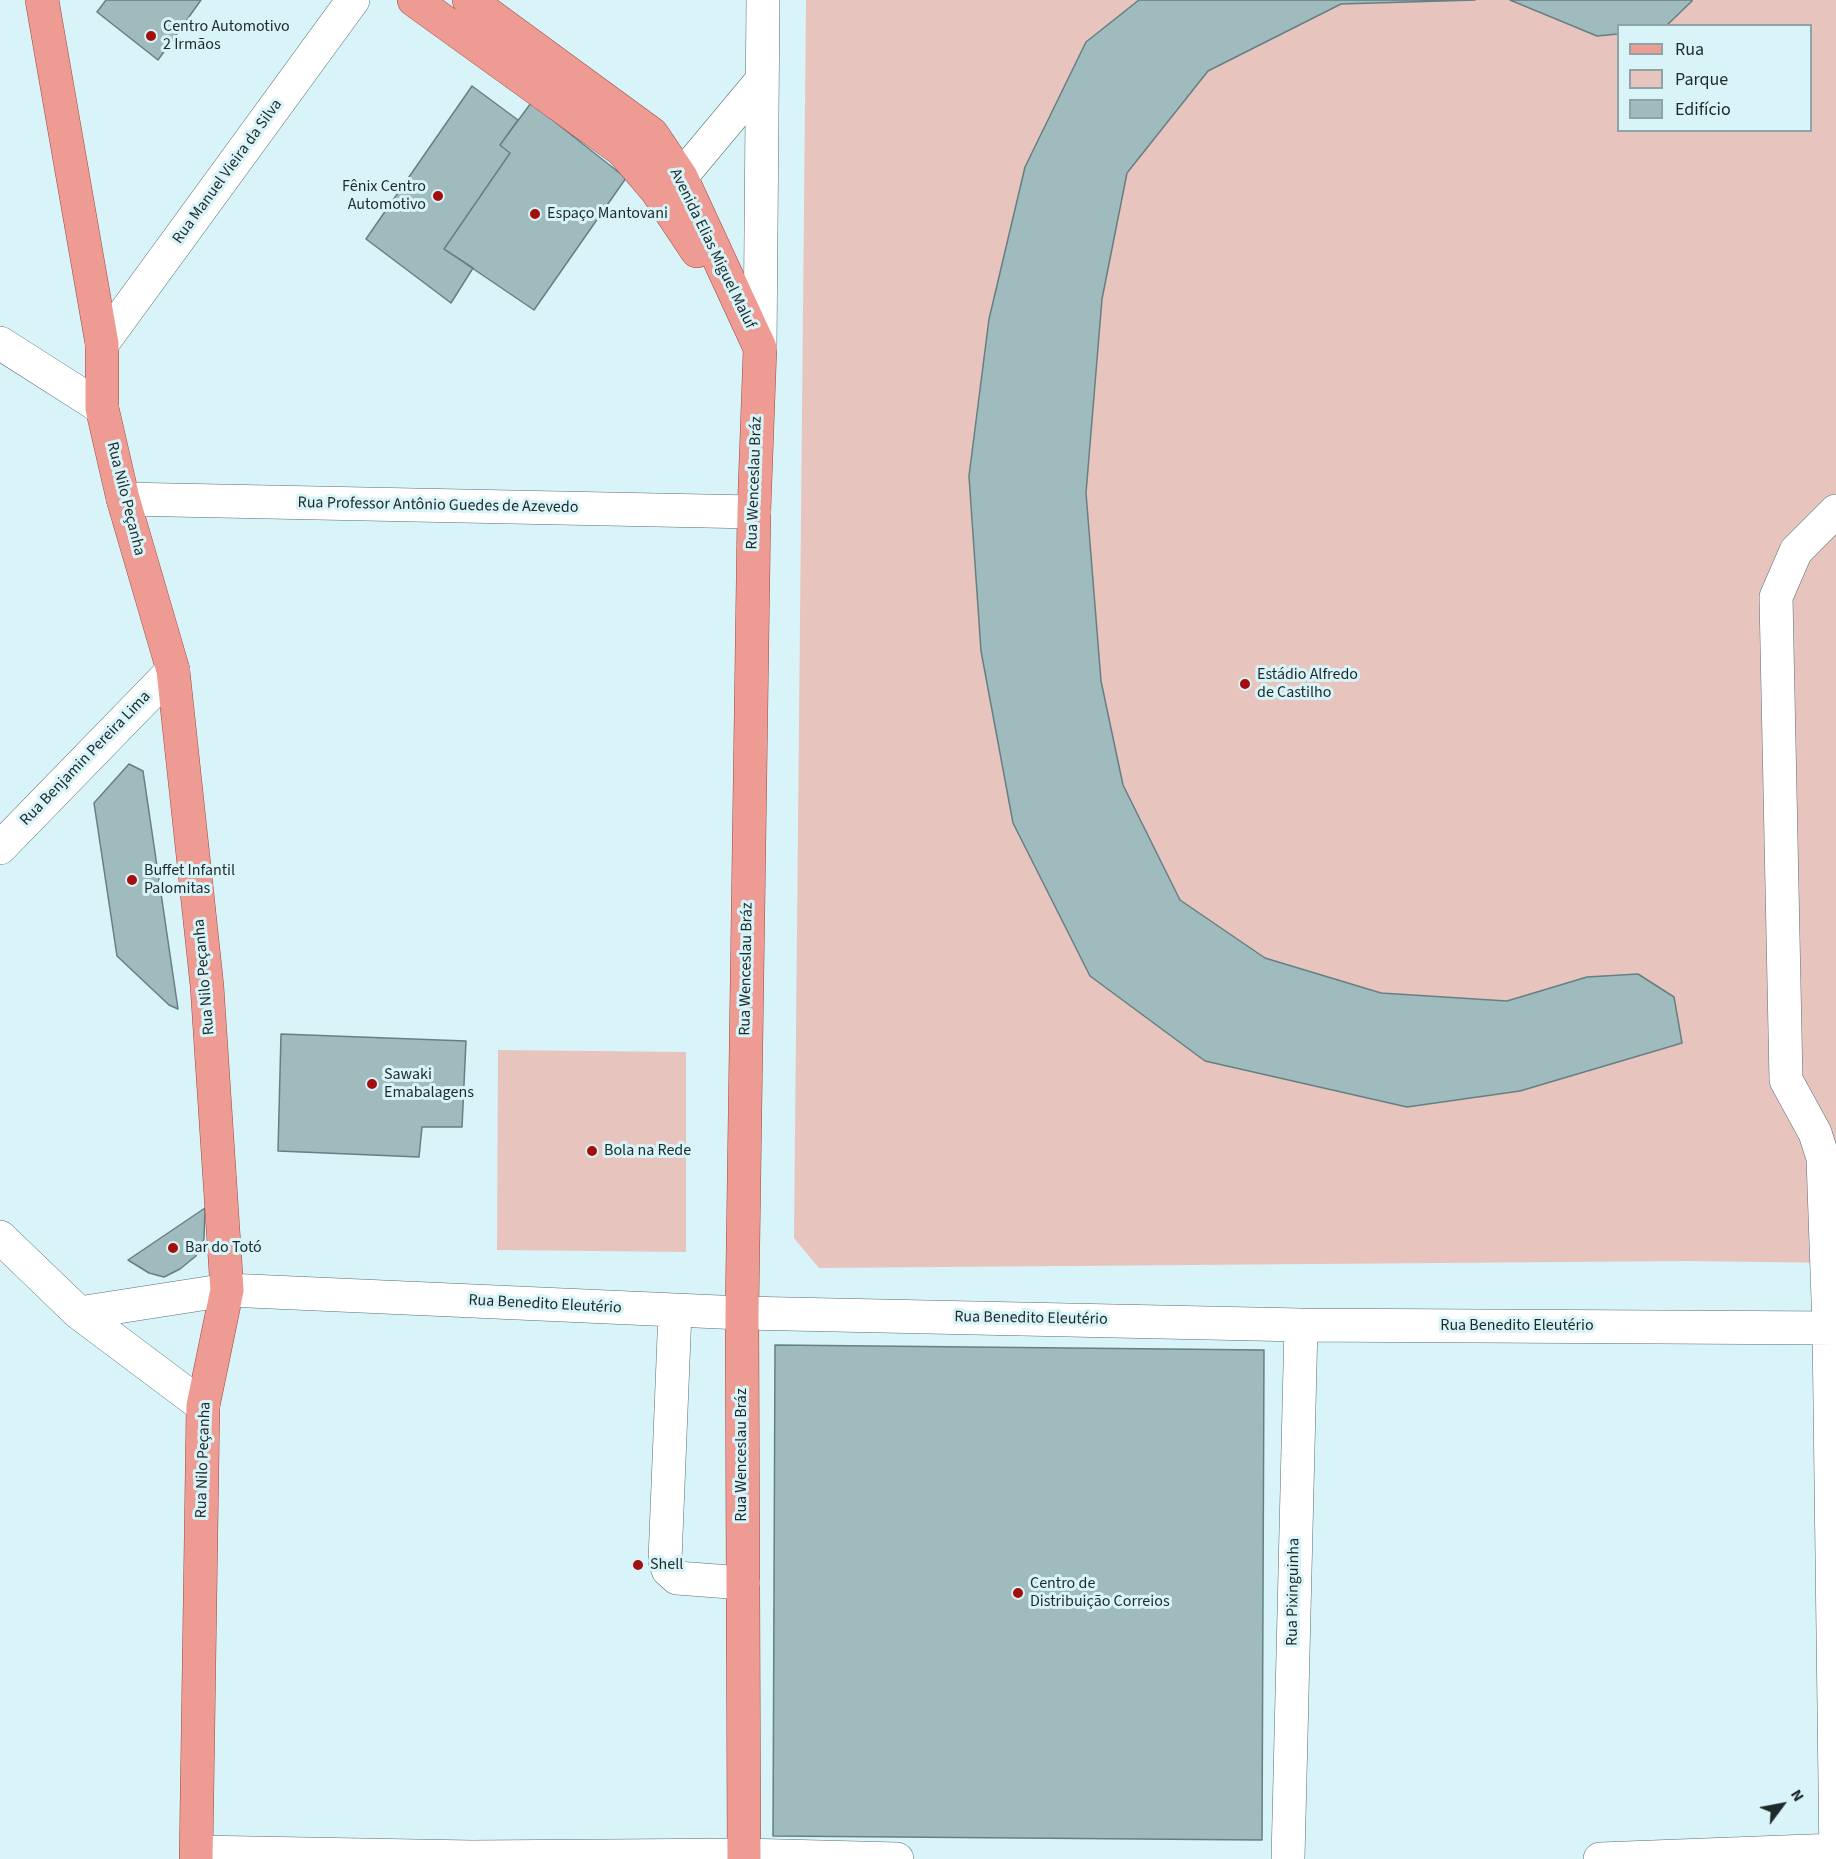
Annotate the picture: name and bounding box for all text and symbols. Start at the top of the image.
place label: Centro Automotivo 2 Irmãos [163,17,290,55]
legend [1617,24,1812,132]
marker: Centro Automotivo 2 Irmãos [144,29,158,43]
text: Rua [1675,37,1704,62]
text: Parque [1675,67,1728,92]
street label: Rua Manuel Vieira da Silva [169,96,287,248]
text: Edifício [1675,97,1731,122]
street label: Avenida Elias Miguel Maluf [665,166,759,332]
place label: Fênix Centro Automotivo [342,177,426,215]
marker: Fênix Centro Automotivo [431,189,445,203]
place label: Espaço Mantovani [547,204,668,224]
marker: Espaço Mantovani [528,207,542,221]
street label: Rua Wenceslau Bráz [743,416,767,550]
street label: Rua Nilo Peçanha [102,440,148,558]
street label: Rua Professor Antônio Guedes de Azevedo [297,494,579,518]
place label: Estádio Alfredo de Castilho [1257,665,1358,703]
marker: Estádio Alfredo de Castilho [1238,677,1252,691]
street label: Rua Benjamin Pereira Lima [17,688,155,830]
place label: Buffet Infantil Palomitas [144,861,235,899]
marker: Buffet Infantil Palomitas [125,873,139,887]
street label: Rua Wenceslau Bráz [736,902,758,1036]
street label: Rua Nilo Peçanha [190,918,220,1036]
place label: Sawaki Emabalagens [384,1065,474,1103]
marker: Sawaki Emabalagens [365,1077,379,1091]
place label: Bola na Rede [604,1141,691,1161]
marker: Bola na Rede [585,1144,599,1158]
place label: Bar do Totó [185,1238,262,1258]
marker: Bar do Totó [166,1241,180,1255]
street label: Rua Benedito Eleutério [468,1291,622,1319]
street label: Rua Benedito Eleutério [954,1308,1108,1330]
street label: Rua Benedito Eleutério [1440,1316,1594,1336]
street label: Rua Wenceslau Bráz [732,1388,752,1522]
street label: Rua Nilo Peçanha [192,1401,216,1519]
street label: Rua Pixinguinha [1283,1538,1305,1646]
place label: Shell [650,1555,683,1575]
marker: Shell [631,1558,645,1572]
place label: Centro de Distribuição Correios [1030,1574,1170,1612]
marker: Centro de Distribuição Correios [1011,1586,1025,1600]
north arrow [1752,1775,1812,1835]
text: N [1785,1785,1809,1806]

